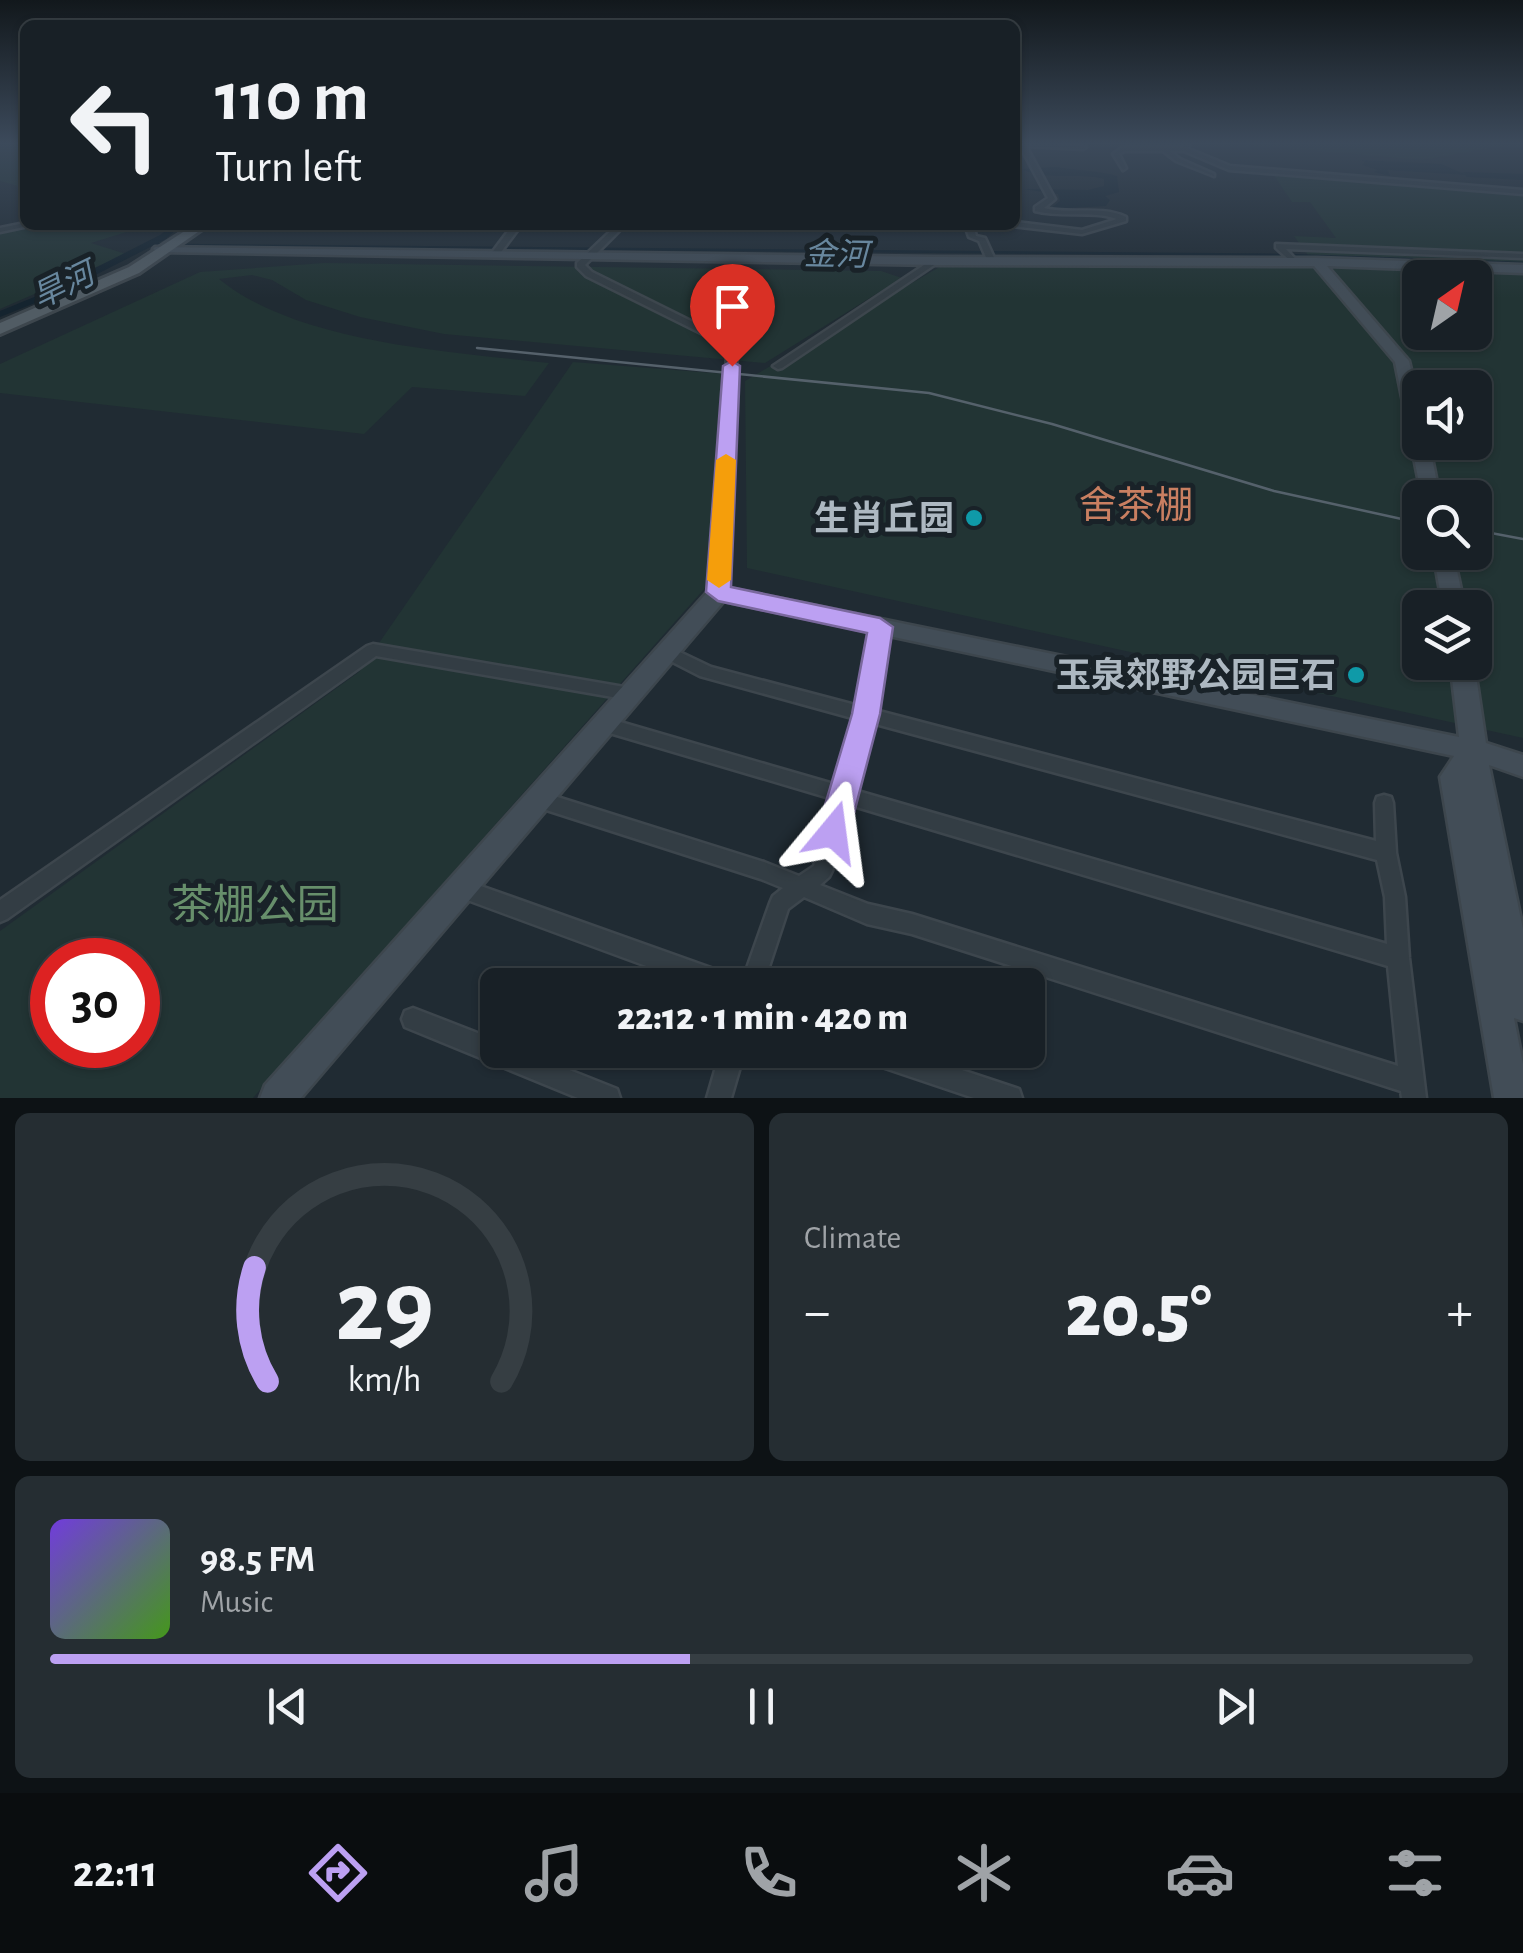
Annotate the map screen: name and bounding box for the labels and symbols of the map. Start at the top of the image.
water label: 金河 [804,236,874,272]
water label: 旱河 [27,254,105,314]
north arrow [1402,260,1492,350]
pin [690,264,775,367]
district label: 舍茶棚 [1079,485,1193,526]
place label: 生肖丘园 [814,500,954,537]
marker: 生肖丘园 [963,507,985,529]
place label: 玉泉郊野公园巨石 [1056,656,1336,694]
marker: 玉泉郊野公园巨石 [1345,664,1367,686]
position arrow [781,780,885,884]
park label: 茶棚公园 [171,883,339,927]
speed limit sign: 30 [30,938,160,1068]

